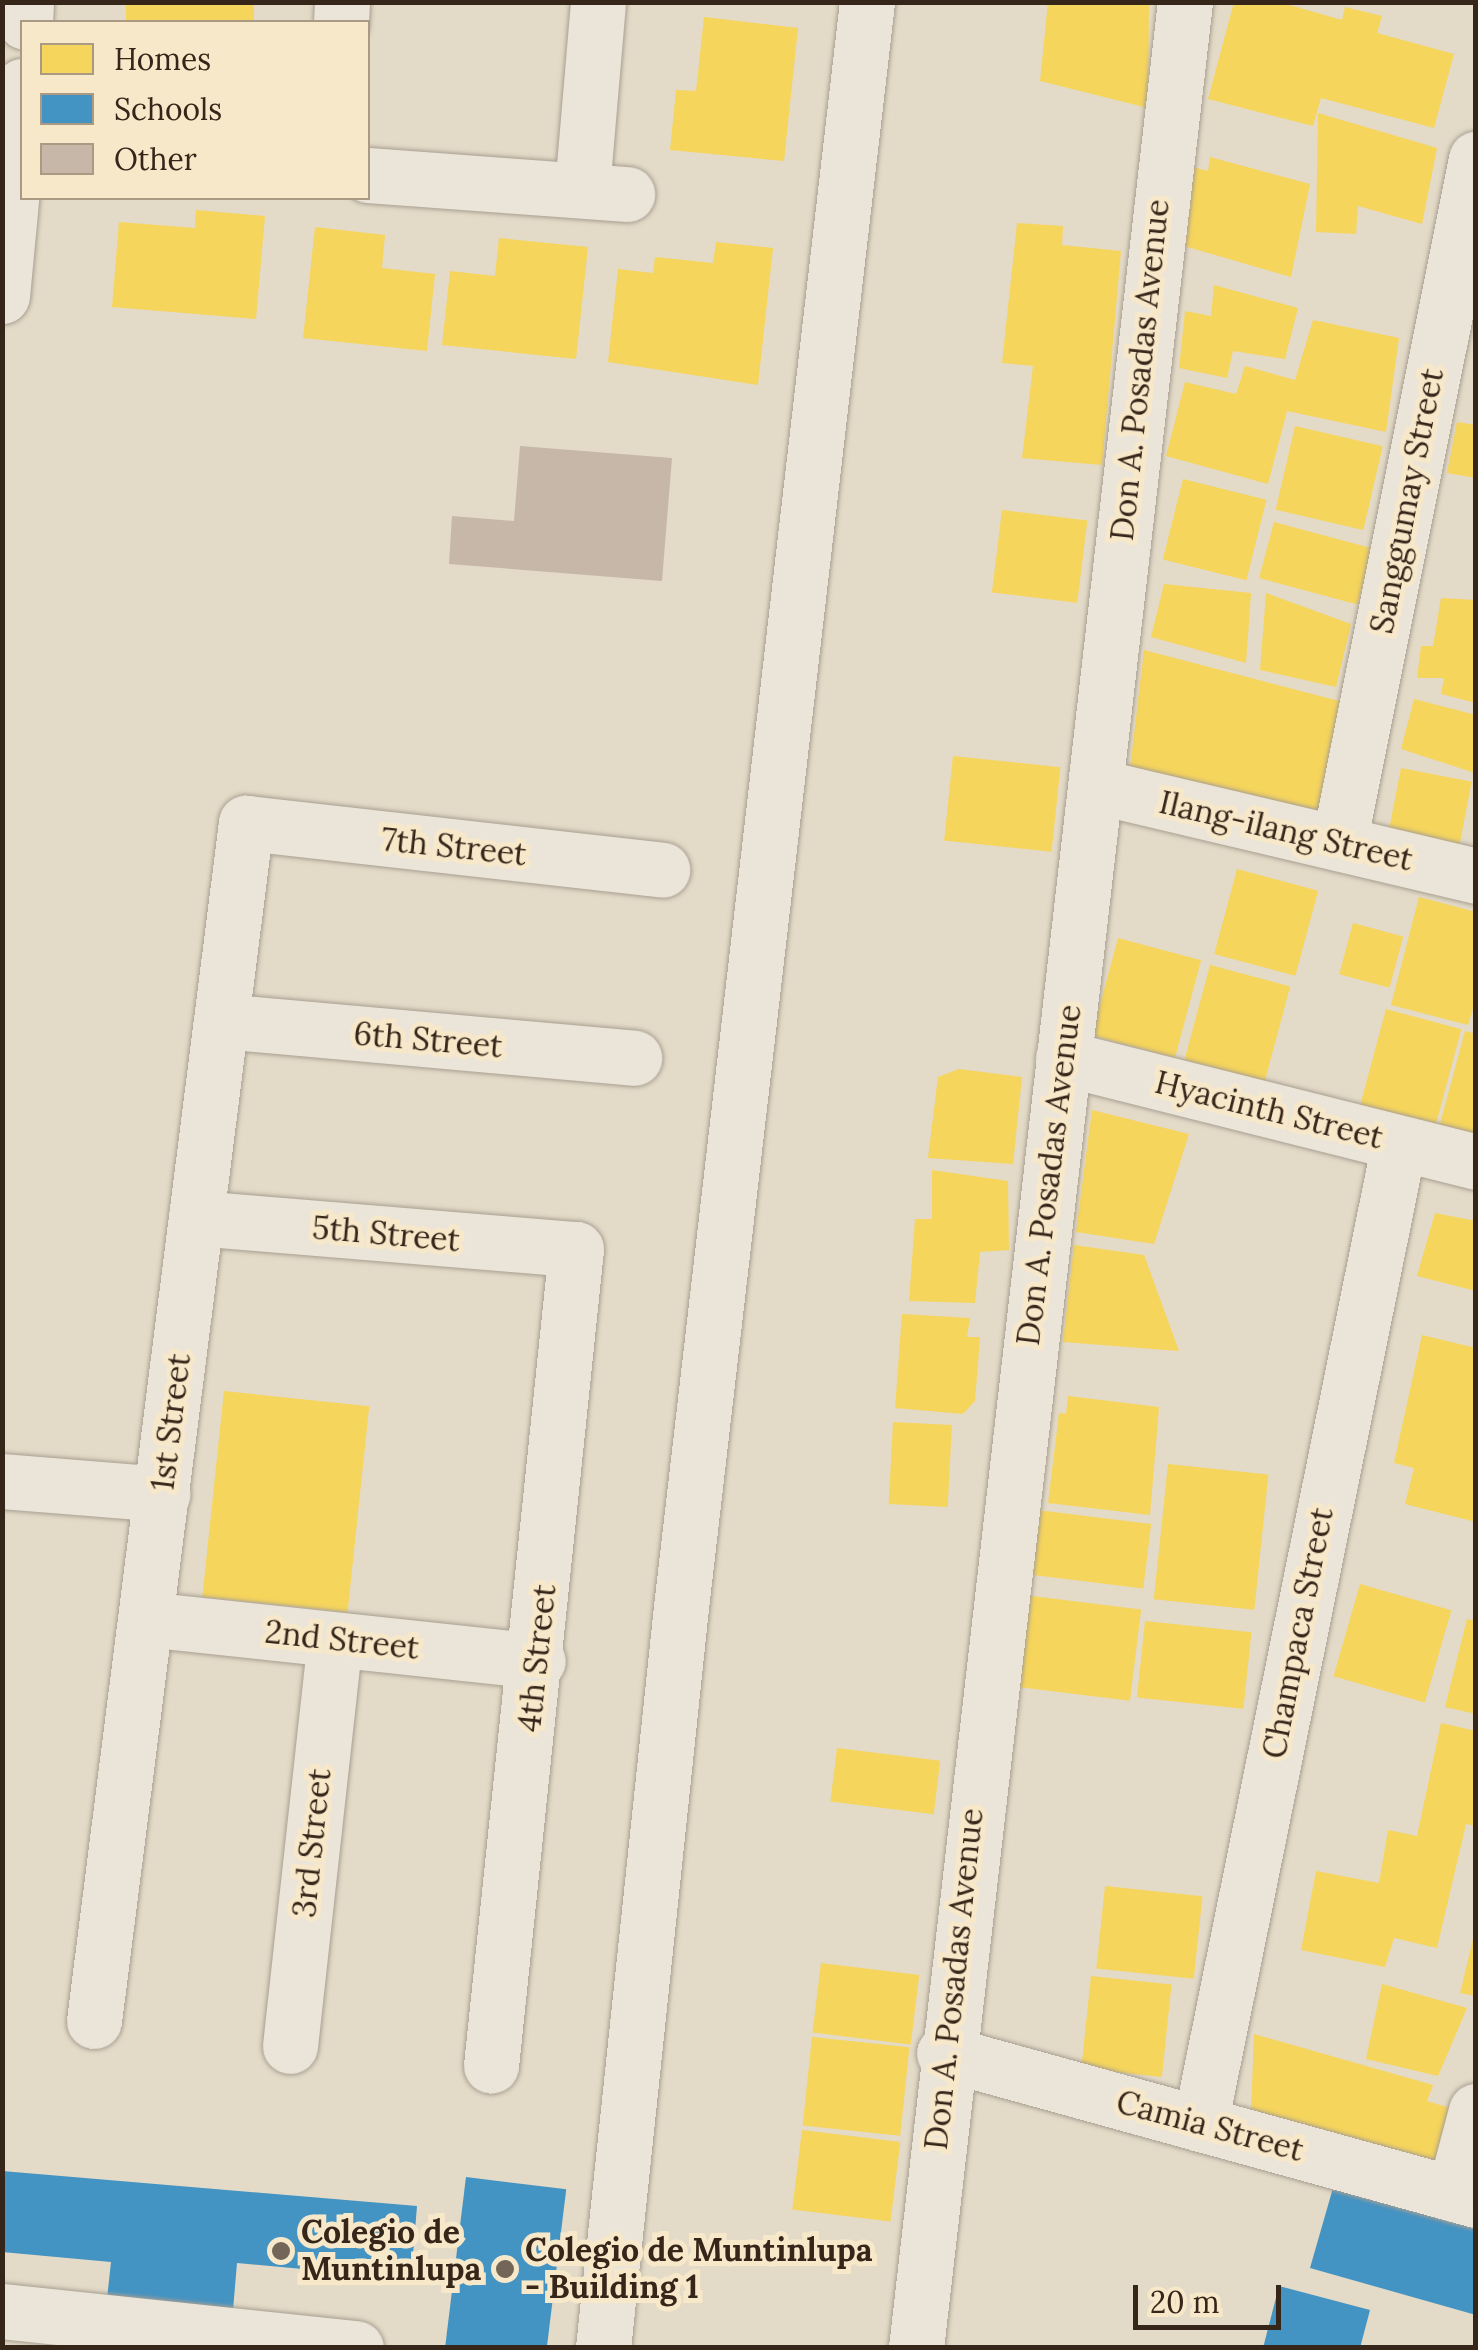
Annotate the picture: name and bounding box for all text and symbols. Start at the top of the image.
legend [20,20,370,200]
text: Homes [114,40,211,78]
text: Schools [114,90,222,128]
text: Other [114,140,197,178]
street label: Don A. Posadas Avenue [1103,197,1177,543]
street label: Sanggumay Street [1362,365,1452,637]
street label: Ilang-ilang Street [1155,783,1417,879]
street label: 7th Street [380,820,528,874]
street label: Don A. Posadas Avenue [1009,1002,1089,1348]
street label: 6th Street [352,1014,504,1066]
street label: Hyacinth Street [1151,1063,1387,1157]
street label: 5th Street [311,1208,461,1260]
street label: 1st Street [144,1351,198,1493]
street label: Champaca Street [1255,1504,1341,1762]
street label: 4th Street [510,1582,564,1734]
street label: 2nd Street [263,1613,421,1667]
street label: 3rd Street [285,1767,339,1919]
street label: Don A. Posadas Avenue [917,1806,991,2152]
street label: Camia Street [1112,2083,1308,2169]
place label: Colegio de Muntinlupa [301,2214,481,2289]
place label: Colegio de Muntinlupa - Building 1 [525,2232,873,2307]
marker: Colegio de Muntinlupa [270,2240,292,2262]
marker: Colegio de Muntinlupa - Building 1 [494,2258,516,2280]
scale bar [1138,2265,1286,2327]
text: 20 m [1150,2283,1219,2321]

